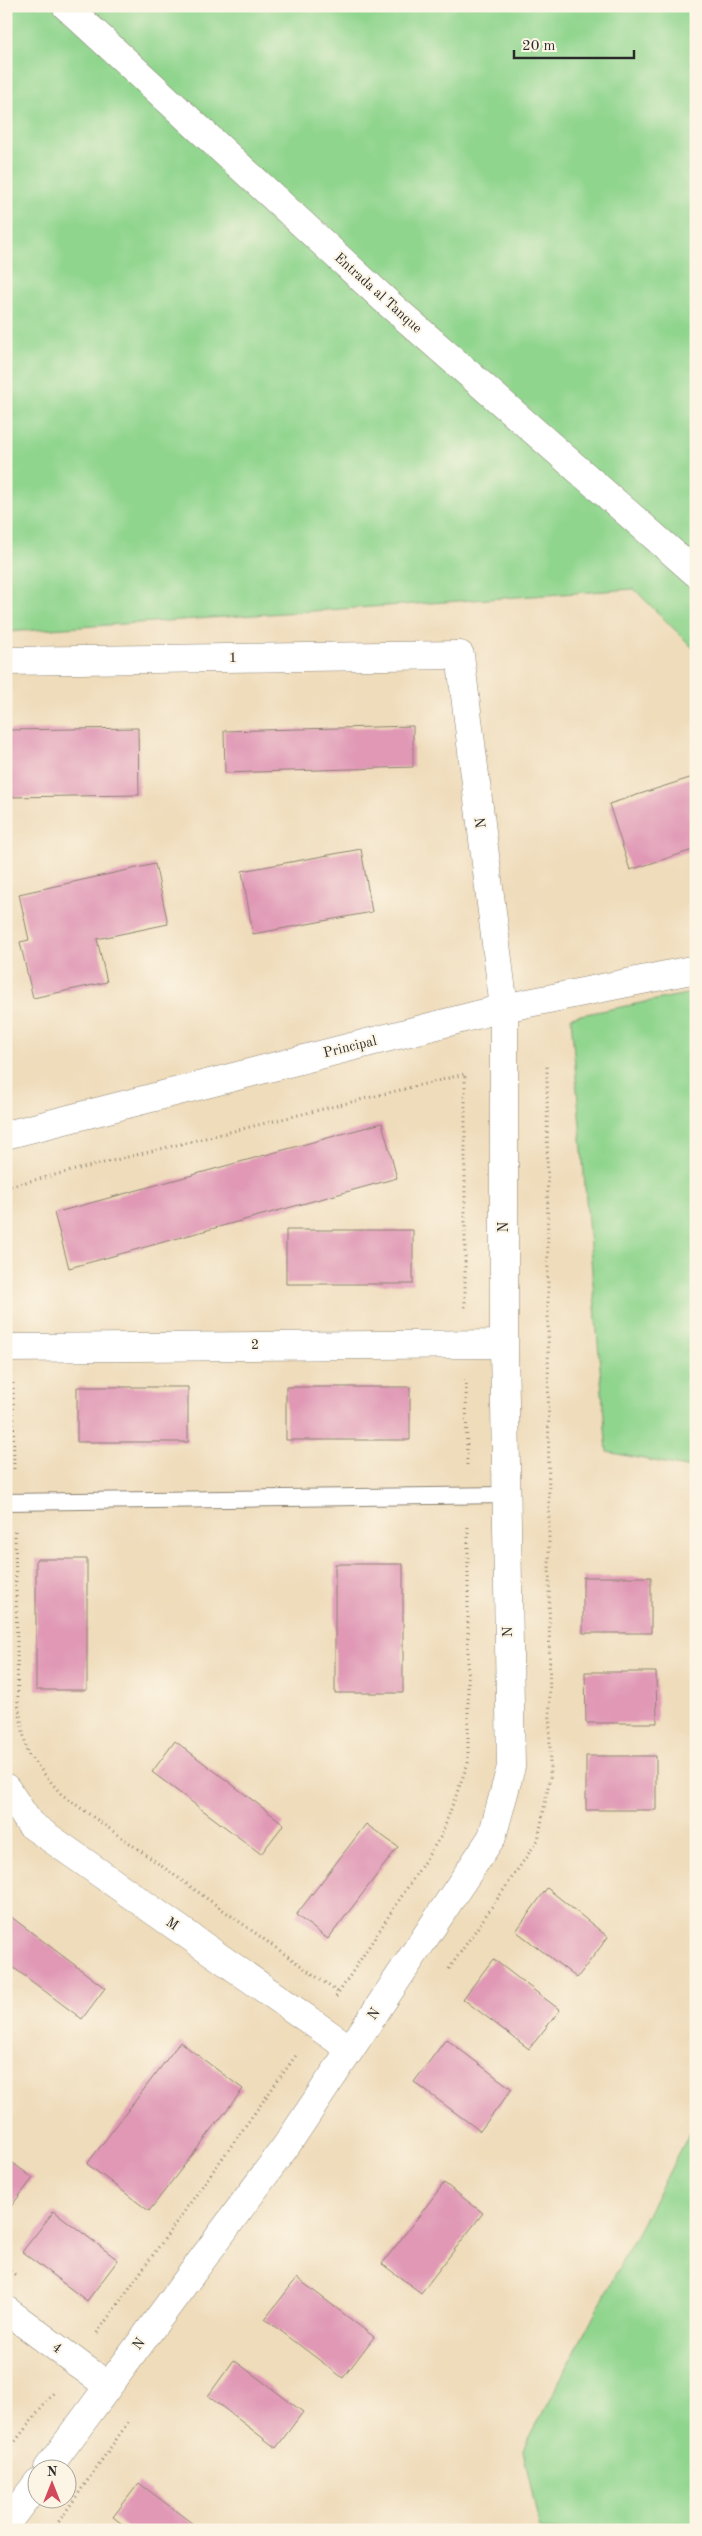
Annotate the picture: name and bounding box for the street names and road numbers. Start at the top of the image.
street label: Entrada al Tanque [332,250,424,336]
street label: 1 [229,651,237,665]
street label: N [473,817,489,829]
street label: Principal [322,1034,378,1060]
street label: N [497,1221,511,1232]
street label: 2 [251,1338,259,1352]
street label: N [501,1626,515,1638]
street label: M [163,1915,181,1933]
street label: N [365,2005,383,2022]
street label: N [130,2335,148,2352]
street label: 4 [50,2340,64,2356]

